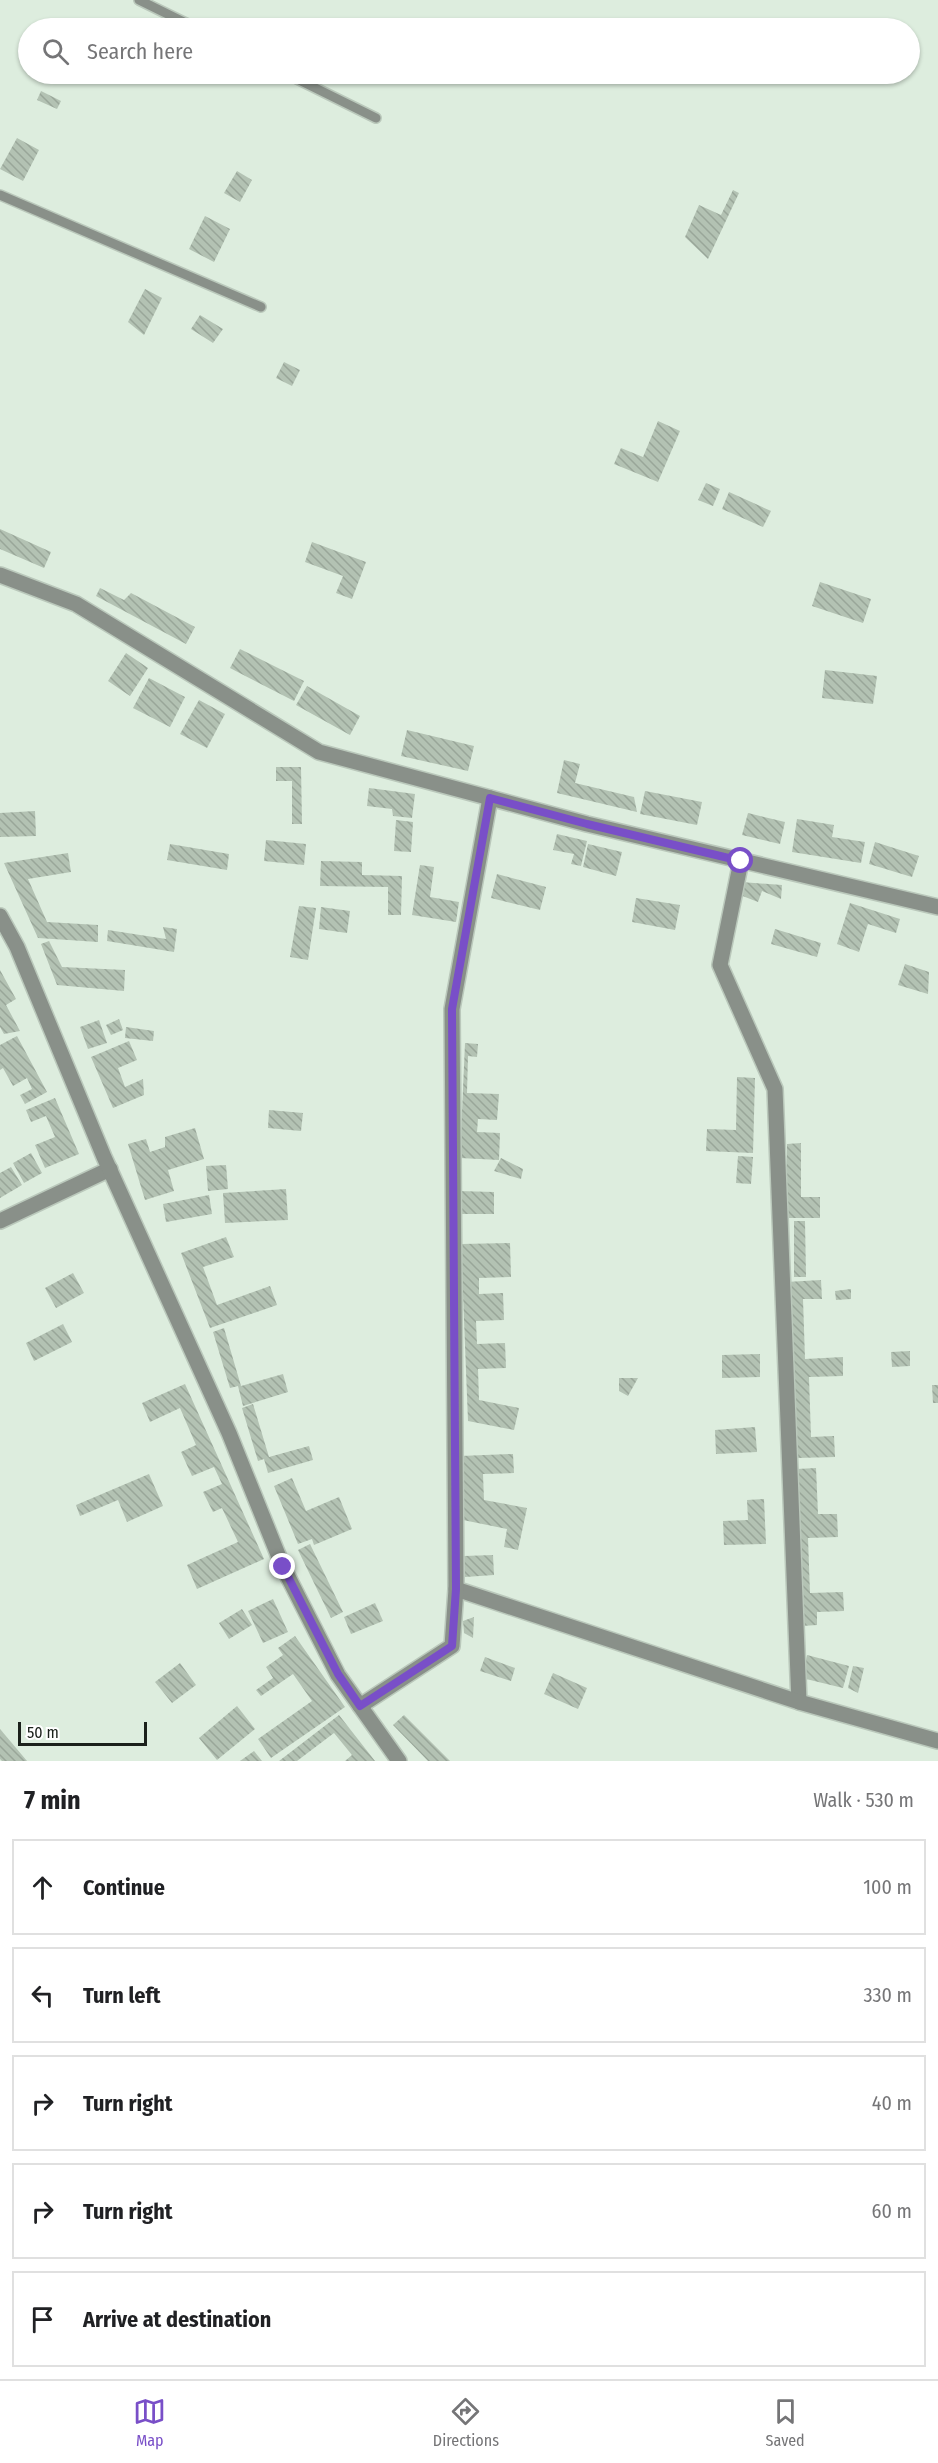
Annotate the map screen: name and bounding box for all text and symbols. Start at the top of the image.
search box [18,18,920,84]
icon: search [39,35,72,68]
text: Search here [87,38,193,65]
route start [727,847,753,873]
route end [269,1553,295,1579]
scale bar [18,1719,147,1746]
text: 50 m [27,1723,59,1742]
text: 7 min [24,1785,81,1816]
text: Walk · 530 m [813,1788,914,1812]
icon: ahead [26,1871,59,1904]
text: Continue [83,1874,165,1901]
text: 100 m [863,1875,912,1899]
icon: left [26,1979,59,2012]
text: Turn left [83,1982,161,2009]
text: 330 m [863,1983,912,2007]
icon: right [26,2087,59,2120]
text: Turn right [83,2090,172,2117]
text: 40 m [872,2091,912,2115]
icon: right [26,2195,59,2228]
text: Turn right [83,2198,172,2225]
text: 60 m [872,2199,912,2223]
icon: arrive [26,2303,59,2336]
text: Arrive at destination [83,2306,271,2333]
tab: Map [133,2395,166,2450]
tab: Directions [433,2395,499,2450]
tab: Saved [766,2395,805,2450]

